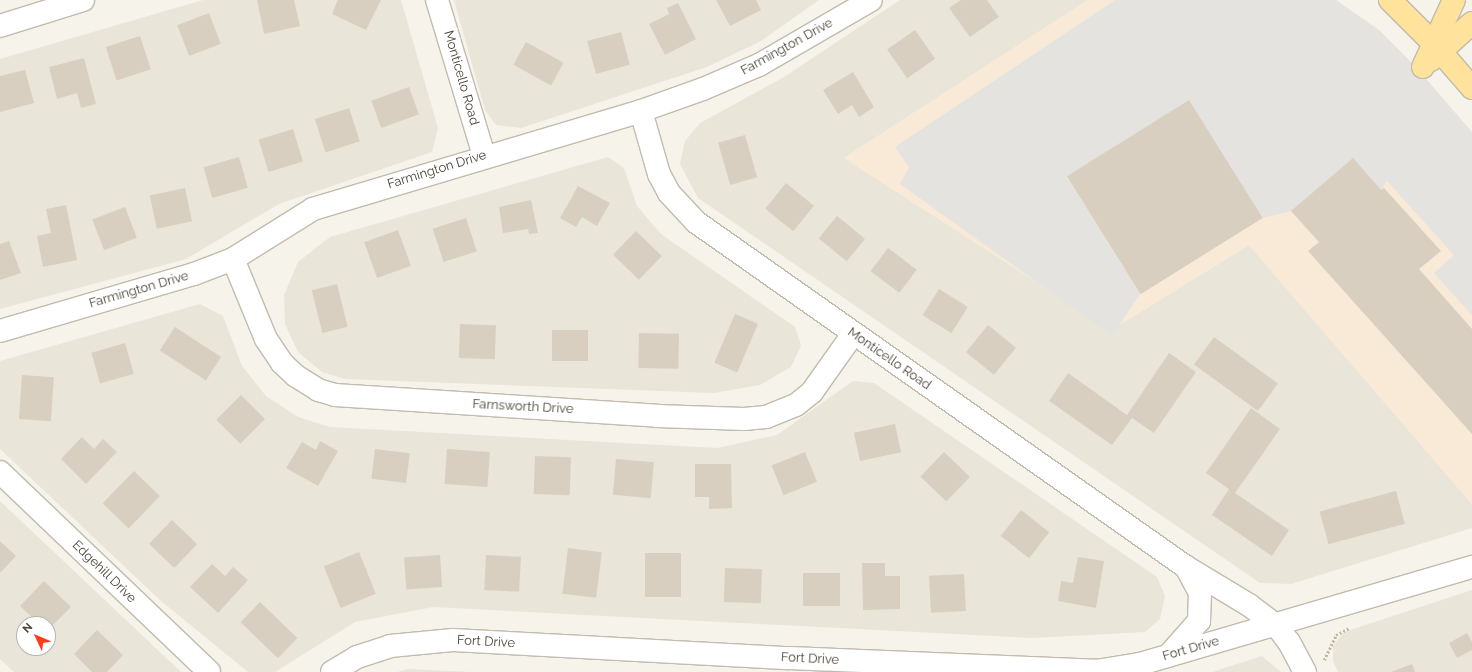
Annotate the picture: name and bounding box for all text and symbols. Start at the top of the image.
street label: Farmington Drive [738,15,836,79]
street label: Monticello Road [440,29,482,127]
street label: Farmington Drive [386,148,488,192]
street label: Farmington Drive [87,268,191,312]
street label: Monticello Road [844,325,934,393]
street label: Farnsworth Drive [472,397,574,417]
street label: Edgehill Drive [69,537,139,607]
north arrow [16,616,56,656]
text: N [20,620,35,636]
street label: Fort Drive [457,633,515,651]
street label: Fort Drive [1161,633,1221,665]
street label: Fort Drive [781,650,839,668]

